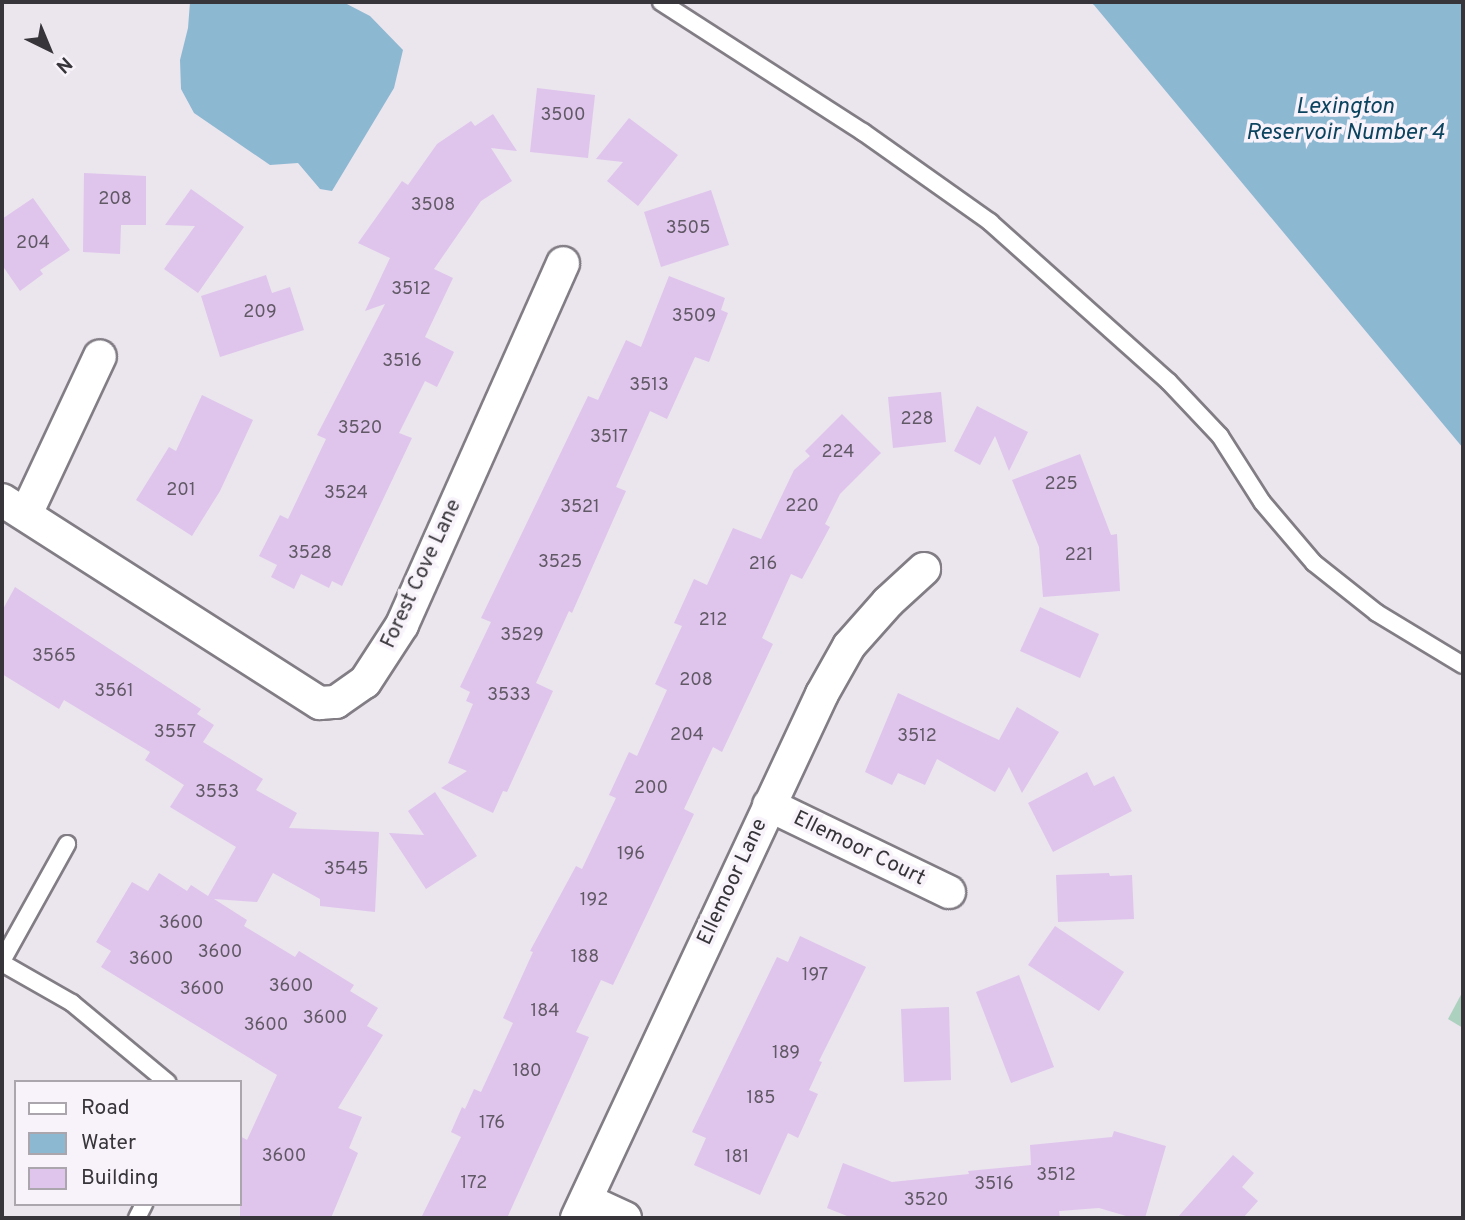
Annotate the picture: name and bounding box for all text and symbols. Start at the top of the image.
north arrow [14,14,84,84]
text: N [50,51,76,78]
water label: Lexington Reservoir Number 4 [1246,94,1444,148]
house number: 3500 [541,105,585,127]
house number: 208 [98,189,132,211]
house number: 3508 [411,195,455,217]
house number: 3505 [666,218,710,240]
house number: 204 [16,233,50,255]
house number: 3512 [391,279,431,301]
house number: 209 [243,302,277,324]
house number: 3509 [672,306,716,328]
house number: 3516 [382,351,422,373]
house number: 3513 [629,375,669,397]
house number: 228 [900,409,934,431]
house number: 3520 [338,418,382,440]
house number: 3517 [590,427,628,449]
house number: 224 [821,442,855,464]
house number: 225 [1044,474,1078,496]
house number: 201 [166,480,196,502]
house number: 3524 [324,483,368,505]
street label: Forest Cove Lane [376,495,468,653]
house number: 220 [785,496,819,518]
house number: 3521 [560,497,600,519]
house number: 3528 [288,543,332,565]
house number: 221 [1065,545,1093,567]
house number: 3525 [538,552,582,574]
house number: 216 [749,554,777,576]
house number: 212 [699,610,727,632]
house number: 3529 [500,625,544,647]
house number: 3565 [32,646,76,668]
house number: 208 [679,670,713,692]
house number: 3561 [94,681,134,703]
house number: 3533 [487,685,531,707]
house number: 3557 [154,722,196,744]
house number: 204 [670,725,704,747]
house number: 3512 [897,726,937,748]
house number: 200 [634,778,668,800]
house number: 3553 [195,782,239,804]
street label: Ellemoor Court [789,806,929,892]
street label: Ellemoor Lane [693,815,773,949]
house number: 196 [617,844,645,866]
house number: 3545 [324,859,368,881]
house number: 192 [580,890,608,912]
house number: 3600 [159,913,203,935]
house number: 3600 [198,942,242,964]
house number: 188 [571,947,599,969]
house number: 3600 [129,949,173,971]
house number: 197 [802,965,828,987]
house number: 3600 [269,976,313,998]
house number: 3600 [180,979,224,1001]
house number: 184 [531,1001,559,1023]
house number: 3600 [303,1008,347,1030]
house number: 3600 [244,1015,288,1037]
house number: 189 [772,1043,800,1065]
house number: 180 [512,1061,542,1083]
legend [14,1080,242,1206]
house number: 185 [747,1088,775,1110]
text: Road [81,1095,130,1122]
house number: 176 [479,1113,505,1135]
text: Water [81,1130,136,1157]
house number: 3600 [262,1146,306,1168]
house number: 181 [725,1147,749,1169]
text: Building [81,1165,159,1192]
house number: 3512 [1036,1165,1076,1187]
house number: 172 [461,1173,487,1195]
house number: 3516 [974,1174,1014,1196]
house number: 3520 [904,1190,948,1212]

